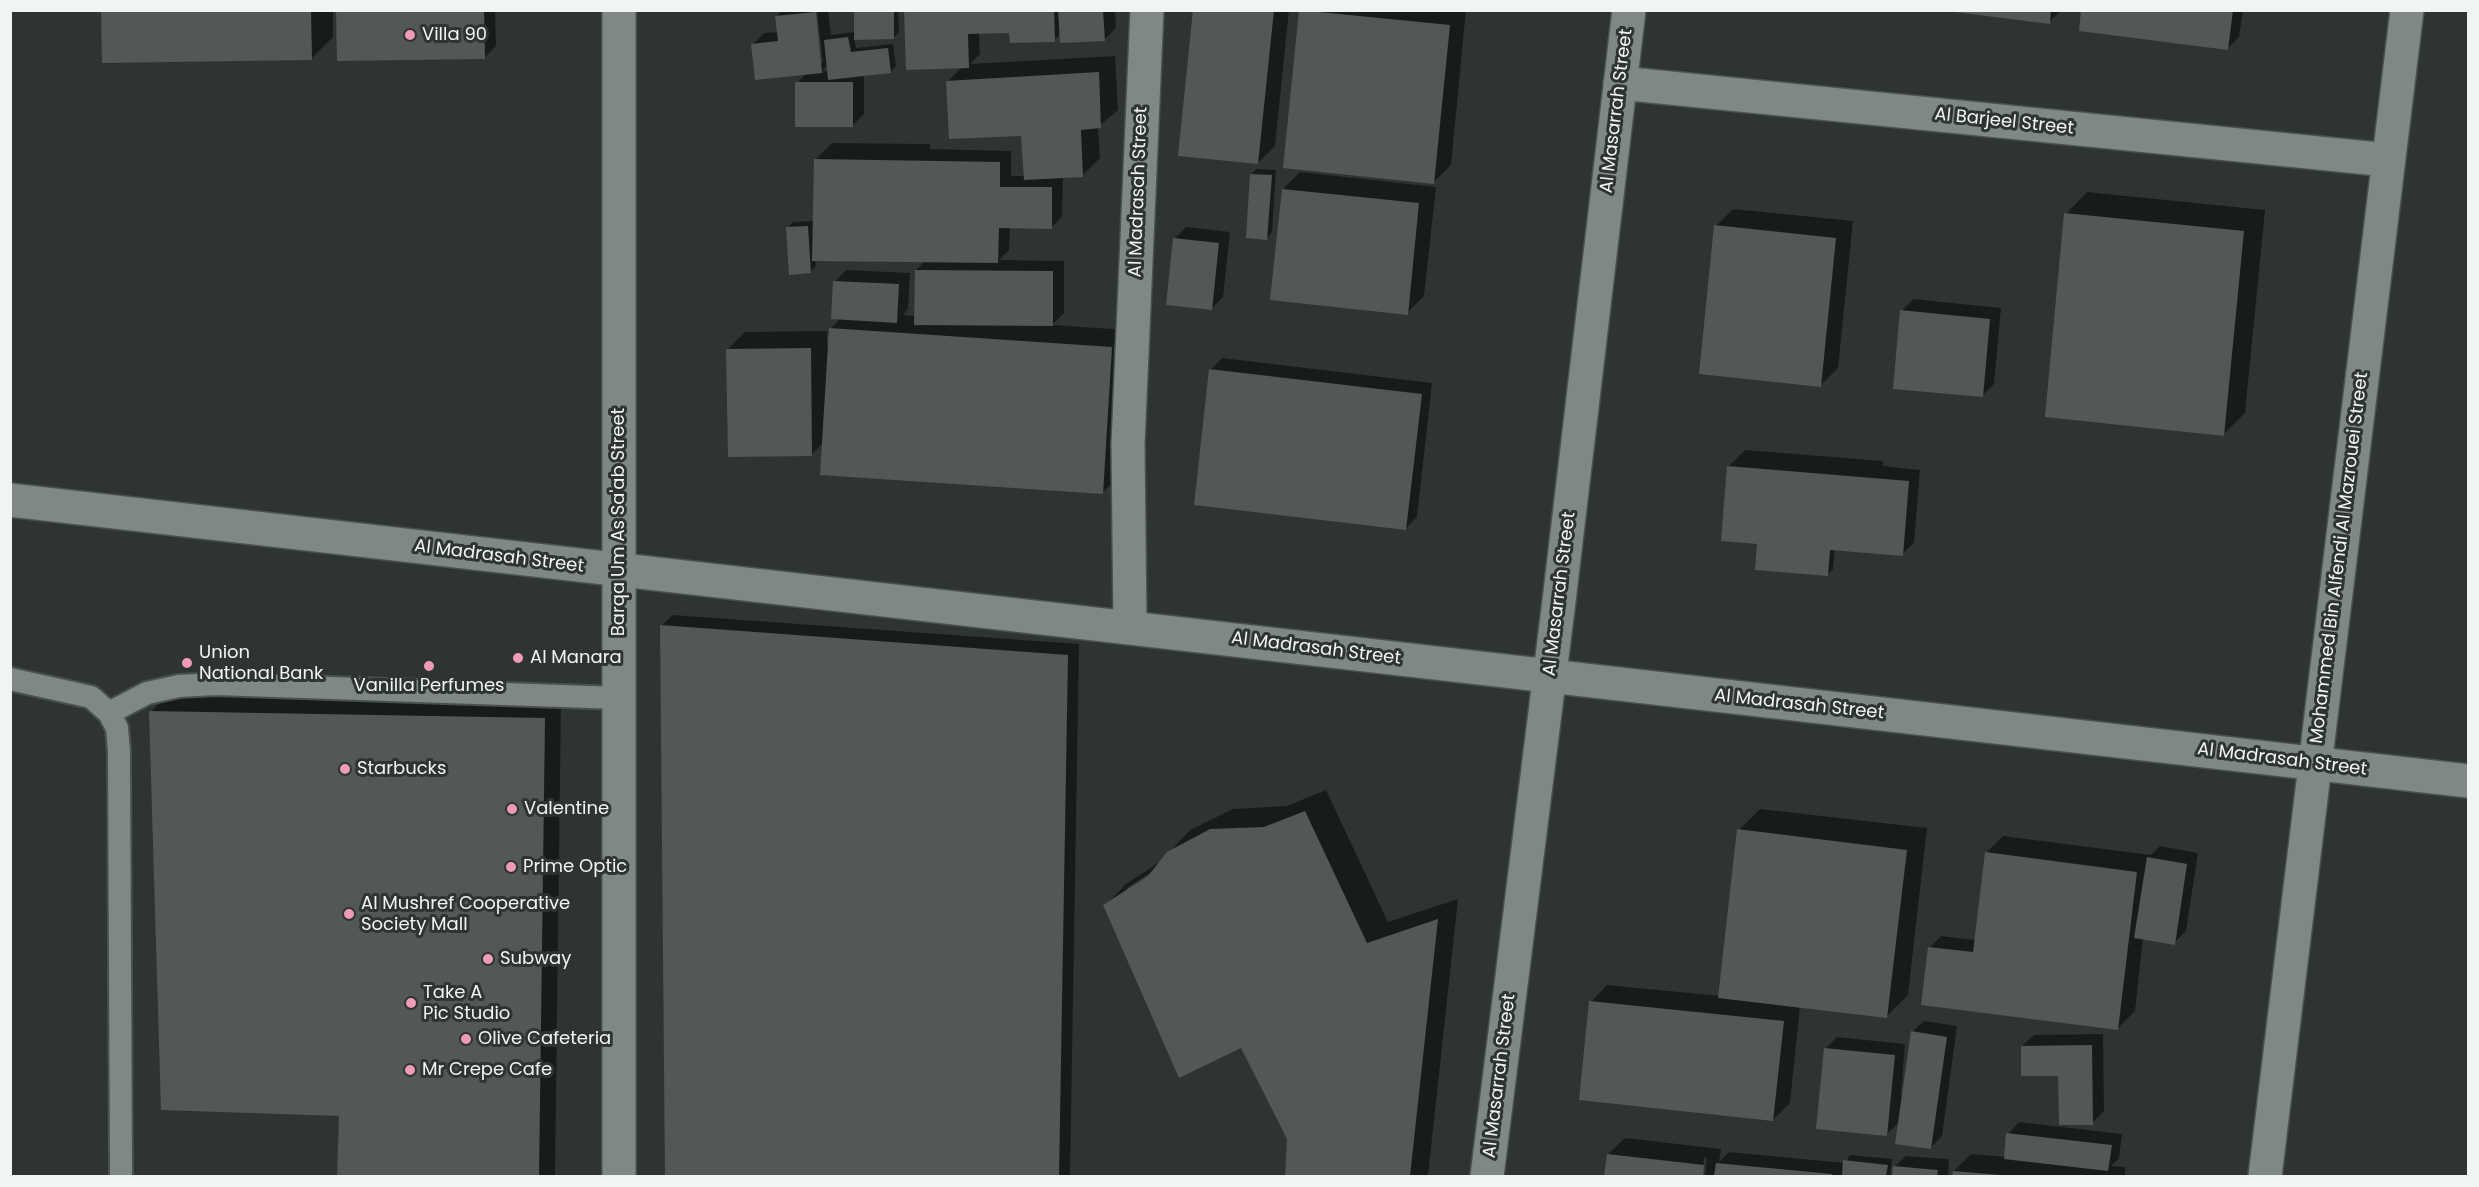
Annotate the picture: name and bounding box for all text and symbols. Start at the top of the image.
place label: Villa 90 [422,24,487,46]
marker: Villa 90 [403,28,417,42]
street label: Al Masarrah Street [1596,28,1638,194]
street label: Al Barjeel Street [1933,104,2075,140]
street label: Al Madrasah Street [1125,106,1153,278]
street label: Mohammed Bin Alfendi Al Mazrouei Street [2306,371,2374,745]
street label: Barqa Um As Sa'ab Street [608,408,630,636]
street label: Al Masarrah Street [1539,511,1581,677]
street label: Al Madrasah Street [413,536,585,578]
street label: Al Madrasah Street [1230,628,1402,670]
place label: Union National Bank [199,642,323,684]
place label: Al Manara [530,647,622,669]
marker: Al Manara [511,651,525,665]
marker: Union National Bank [180,656,194,670]
marker: Vanilla Perfumes [422,659,436,673]
place label: Vanilla Perfumes [354,675,504,697]
street label: Al Madrasah Street [1713,685,1885,725]
street label: Al Madrasah Street [2196,739,2368,781]
place label: Starbucks [357,758,446,780]
marker: Starbucks [338,762,352,776]
place label: Valentine [524,798,609,820]
marker: Valentine [505,802,519,816]
place label: Prime Optic [523,856,627,878]
marker: Prime Optic [504,860,518,874]
place label: Al Mushref Cooperative Society Mall [361,893,570,936]
marker: Al Mushref Cooperative Society Mall [342,907,356,921]
place label: Subway [500,948,571,970]
marker: Subway [481,952,495,966]
place label: Take A Pic Studio [423,982,510,1024]
street label: Al Masarrah Street [1479,993,1521,1159]
marker: Take A Pic Studio [404,996,418,1010]
place label: Olive Cafeteria [478,1028,611,1050]
marker: Olive Cafeteria [459,1032,473,1046]
place label: Mr Crepe Cafe [422,1059,552,1081]
marker: Mr Crepe Cafe [403,1063,417,1077]

